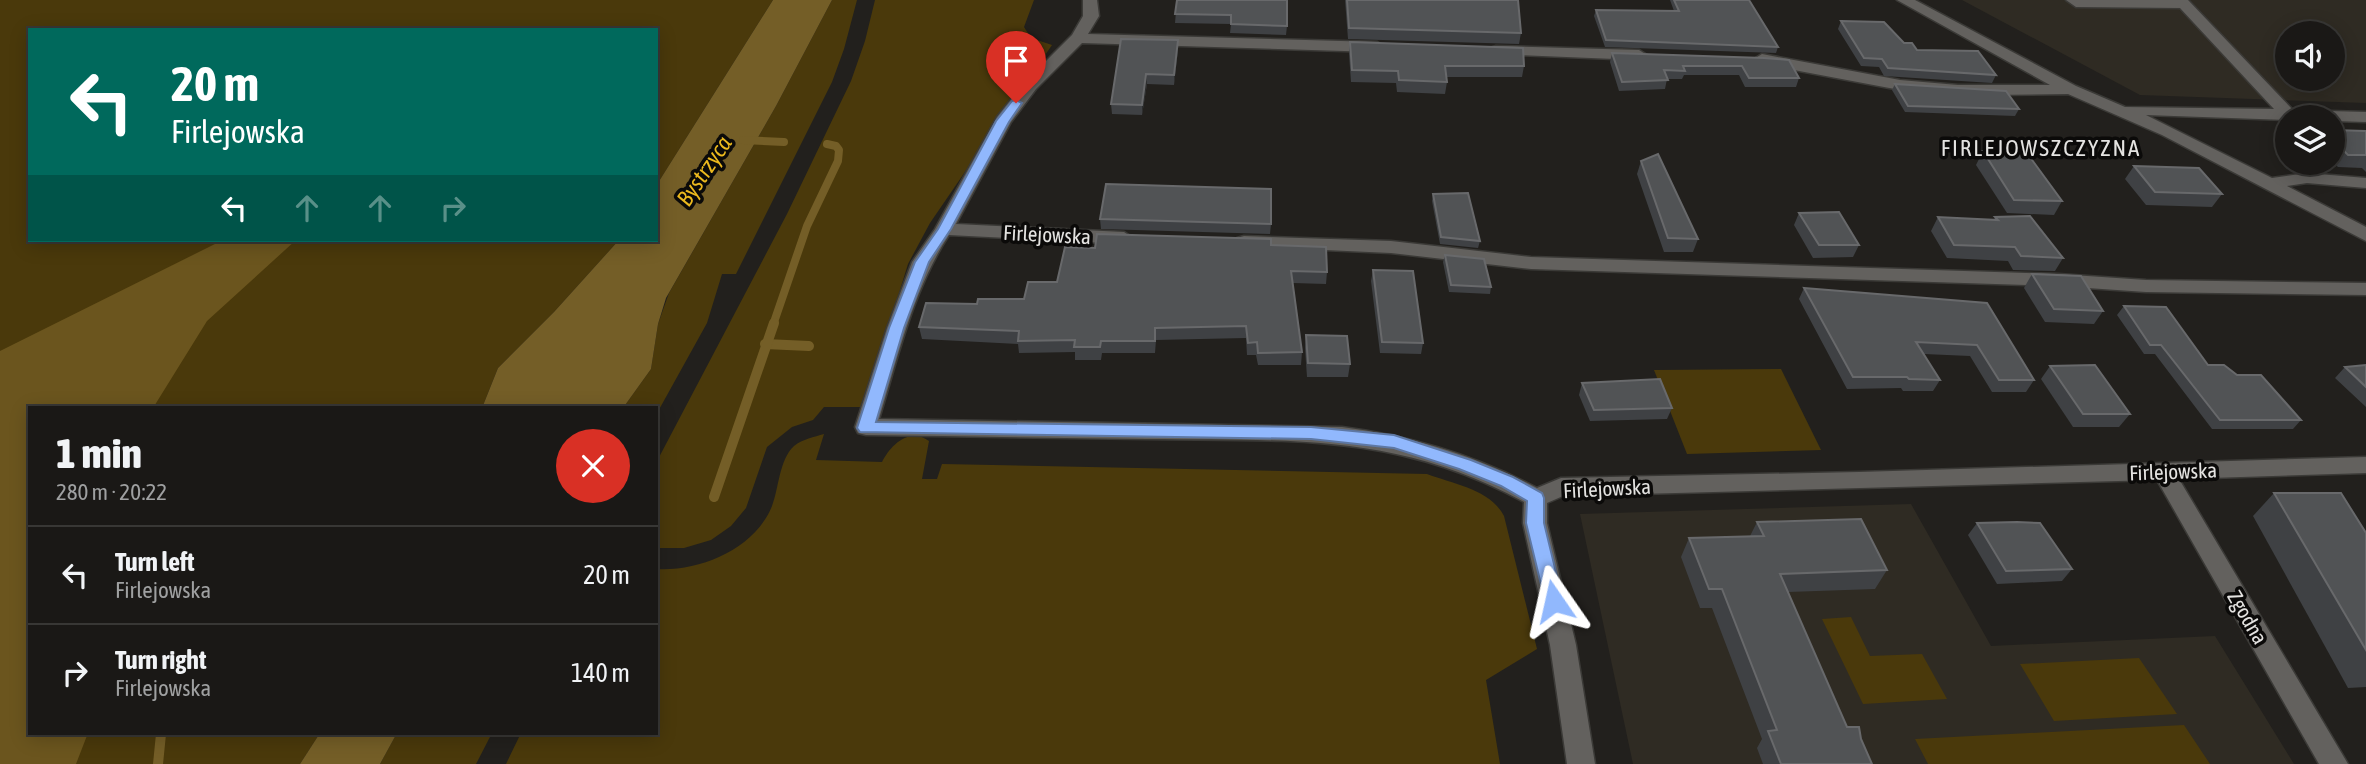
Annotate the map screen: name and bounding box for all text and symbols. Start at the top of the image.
map controls [2275,21,2345,175]
button: sound [2275,21,2345,91]
pin [986,31,1046,103]
icon: arrive [997,42,1035,80]
text: 20 m [171,55,259,111]
icon: left [56,56,147,147]
button: layers [2275,105,2345,175]
text: Firlejowska [171,113,305,150]
water label: Bystrzyca [671,131,737,211]
district label: FIRLEJOWSZCZYZNA [1941,135,2141,161]
icon: left [215,189,253,227]
icon: ahead [288,189,326,227]
icon: ahead [361,189,399,227]
icon: right [434,189,472,227]
street label: Firlejowska [1003,220,1091,248]
text: 1 min [56,429,142,477]
button: close [556,429,630,503]
street label: Firlejowska [2129,457,2217,485]
street label: Firlejowska [1563,474,1651,502]
text: 280 m · 20:22 [56,479,167,505]
text: Turn left [115,547,195,577]
icon: left [56,556,94,594]
text: 20 m [583,560,630,590]
position arrow [1517,564,1591,638]
text: Firlejowska [115,577,211,603]
street label: Zgodna [2223,586,2273,648]
text: Turn right [115,645,206,675]
icon: right [56,654,94,692]
text: 140 m [571,658,630,688]
text: Firlejowska [115,675,211,701]

